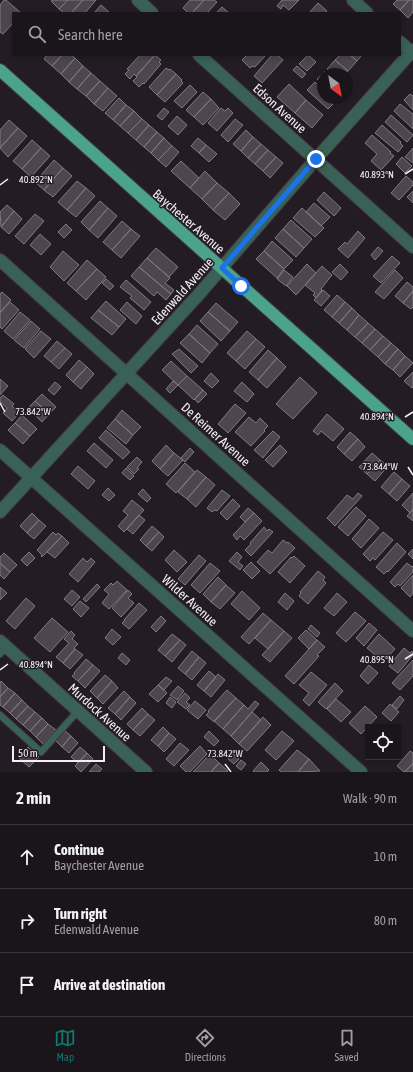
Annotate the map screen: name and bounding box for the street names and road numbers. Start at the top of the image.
street label: Edson Avenue [250,81,309,136]
street label: Baychester Avenue [150,186,228,257]
street label: Edenwald Avenue [148,255,216,328]
street label: De Reimer Avenue [178,400,253,469]
street label: Wilder Avenue [159,572,221,629]
street label: Murdock Avenue [65,680,134,745]

